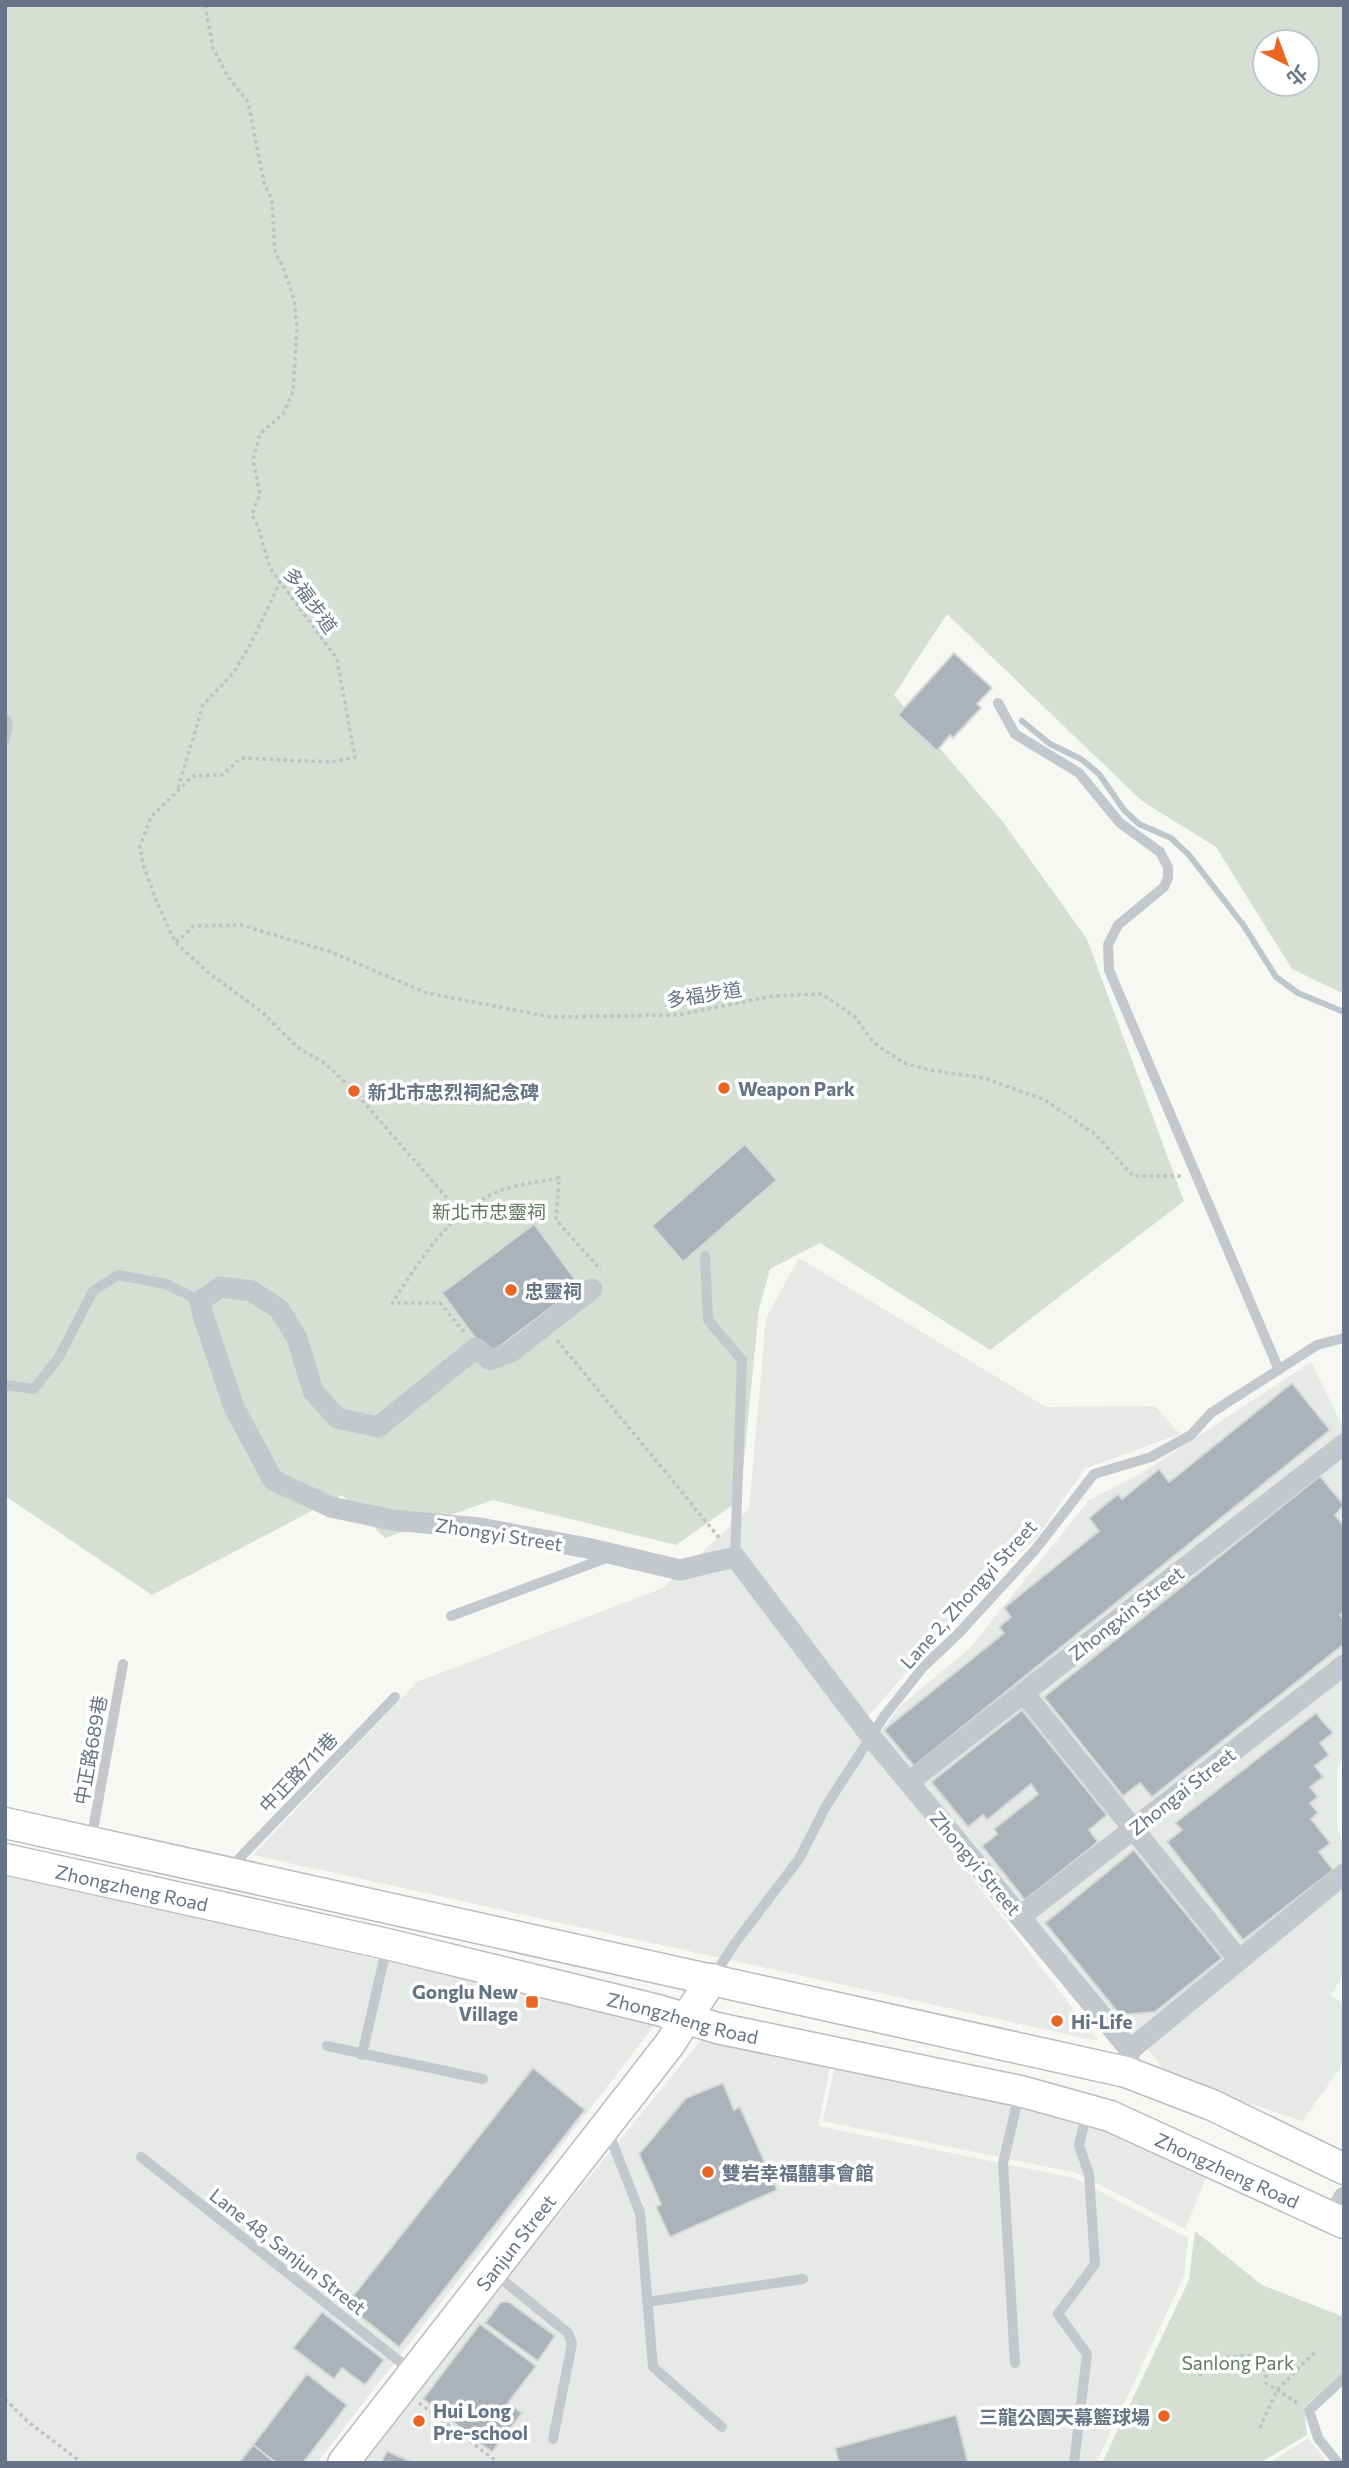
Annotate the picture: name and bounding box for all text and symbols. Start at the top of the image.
north arrow [1251,28,1321,98]
text: 北 [1283,61,1312,91]
street label: 多福步道 [279,562,343,638]
street label: 多福步道 [665,977,743,1011]
place label: Weapon Park [738,1077,855,1100]
place label: 新北市忠烈祠紀念碑 [368,1080,539,1103]
marker: Weapon Park [716,1080,732,1096]
marker: 新北市忠烈祠紀念碑 [346,1083,362,1099]
park label: 新北市忠靈祠 [432,1200,546,1223]
place label: 忠靈祠 [525,1279,582,1302]
marker: 忠靈祠 [503,1282,519,1298]
street label: Zhongyi Street [434,1513,564,1555]
street label: Lane 2, Zhongyi Street [895,1515,1041,1673]
street label: Zhongxin Street [1064,1561,1188,1665]
street label: 中正路689巷 [69,1694,111,1806]
street label: 中正路711巷 [254,1727,342,1817]
street label: Zhongai Street [1124,1742,1240,1840]
street label: Zhongyi Street [926,1806,1026,1920]
street label: Zhongzheng Road [53,1859,210,1915]
place label: Gonglu New Village [412,1980,518,2025]
street label: Zhongzheng Road [605,1986,760,2048]
marker: Gonglu New Village [524,1994,540,2010]
place label: Hi-Life [1071,2010,1132,2033]
marker: Hi-Life [1049,2013,1065,2029]
street label: Zhongzheng Road [1152,2127,1303,2213]
place label: 雙岩幸福囍事會館 [722,2161,874,2184]
marker: 雙岩幸福囍事會館 [700,2164,716,2180]
street label: Lane 48, Sanjun Street [205,2183,371,2319]
street label: Sanjun Street [471,2189,560,2295]
park label: Sanlong Park [1182,2351,1294,2374]
place label: Hui Long Pre-school [433,2399,528,2444]
place label: 三龍公園天幕籃球場 [979,2405,1150,2428]
marker: 三龍公園天幕籃球場 [1156,2408,1172,2424]
marker: Hui Long Pre-school [411,2413,427,2429]

